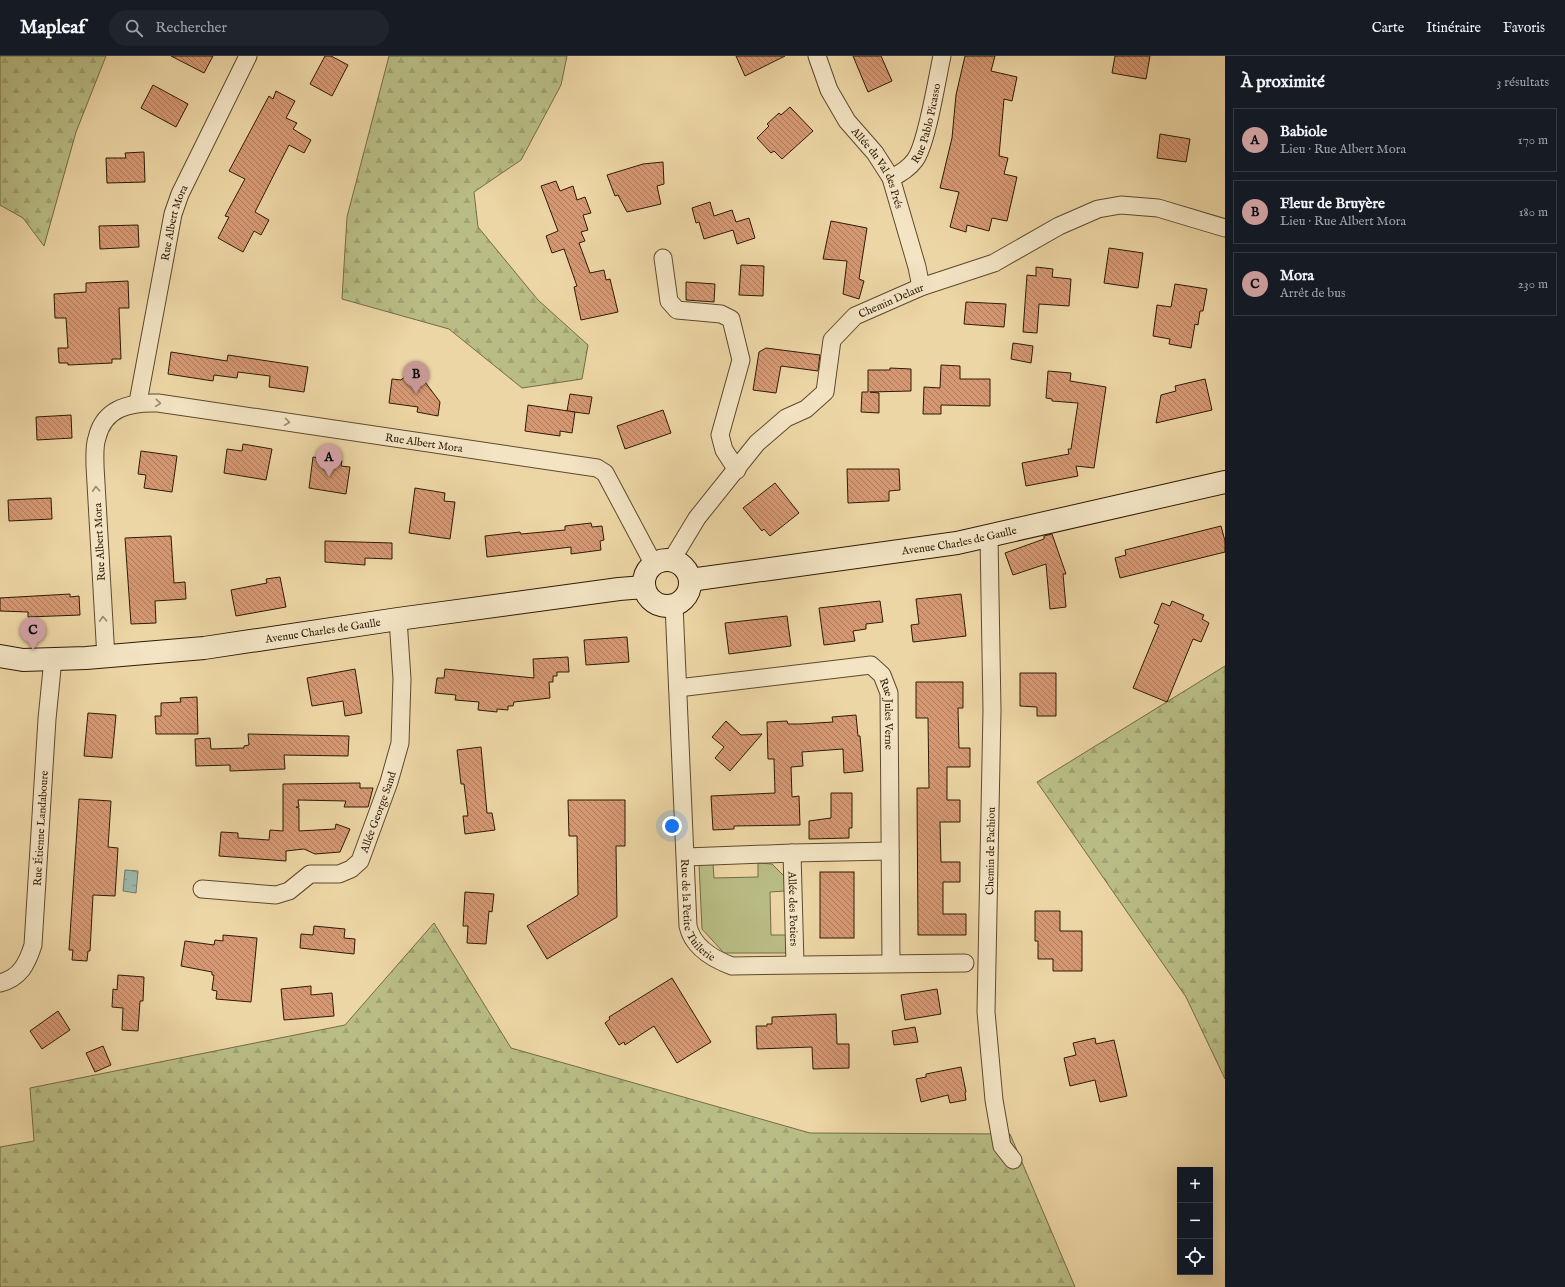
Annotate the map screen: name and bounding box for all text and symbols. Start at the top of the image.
search box [109,10,389,46]
text: Mapleaf [20,16,85,40]
icon: search [123,17,145,39]
text: Rechercher [155,18,227,37]
text: Carte [1372,19,1404,37]
text: Itinéraire [1426,19,1481,37]
text: Favoris [1503,19,1545,37]
text: À proximité [1241,72,1325,93]
text: 3 résultats [1497,74,1549,91]
street label: Rue Pablo Picasso [909,82,944,166]
text: Babiole [1280,122,1327,141]
street label: Allée du Val des Prés [847,124,906,211]
text: A [1251,132,1259,149]
text: 170 m [1518,132,1548,149]
text: Lieu · Rue Albert Mora [1280,141,1406,158]
street label: Rue Albert Mora [158,182,192,262]
text: Fleur de Bruyère [1280,194,1385,213]
text: B [1251,204,1259,221]
text: 180 m [1519,204,1548,221]
text: Lieu · Rue Albert Mora [1280,213,1406,230]
text: Mora [1280,266,1314,285]
text: C [1250,276,1260,293]
text: 230 m [1518,276,1548,293]
street label: Chemin Delaur [857,281,926,322]
text: Arrêt de bus [1280,285,1346,302]
pin: B [403,361,429,394]
one-way arrow [155,399,161,408]
one-way arrow [284,417,290,426]
street label: Rue Albert Mora [384,431,464,456]
pin: A [316,444,342,477]
one-way arrow [92,486,101,492]
street label: Rue Albert Mora [91,502,109,581]
street label: Avenue Charles de Gaulle [900,524,1018,559]
one-way arrow [99,616,108,622]
street label: Avenue Charles de Gaulle [263,616,382,647]
pin: C [20,617,46,650]
street label: Rue Jules Verne [876,676,895,750]
street label: Rue Étienne Landaboure [31,770,52,887]
street label: Allée George Sand [357,770,400,856]
street label: Chemin de Pachiou [983,807,999,895]
your location [662,816,682,836]
street label: Rue de la Petite Tuilerie [677,858,717,965]
street label: Allée des Potiers [784,870,801,947]
map controls [1177,1167,1213,1275]
button: + [1177,1167,1213,1203]
button: − [1177,1203,1213,1239]
button: locate [1177,1239,1213,1275]

